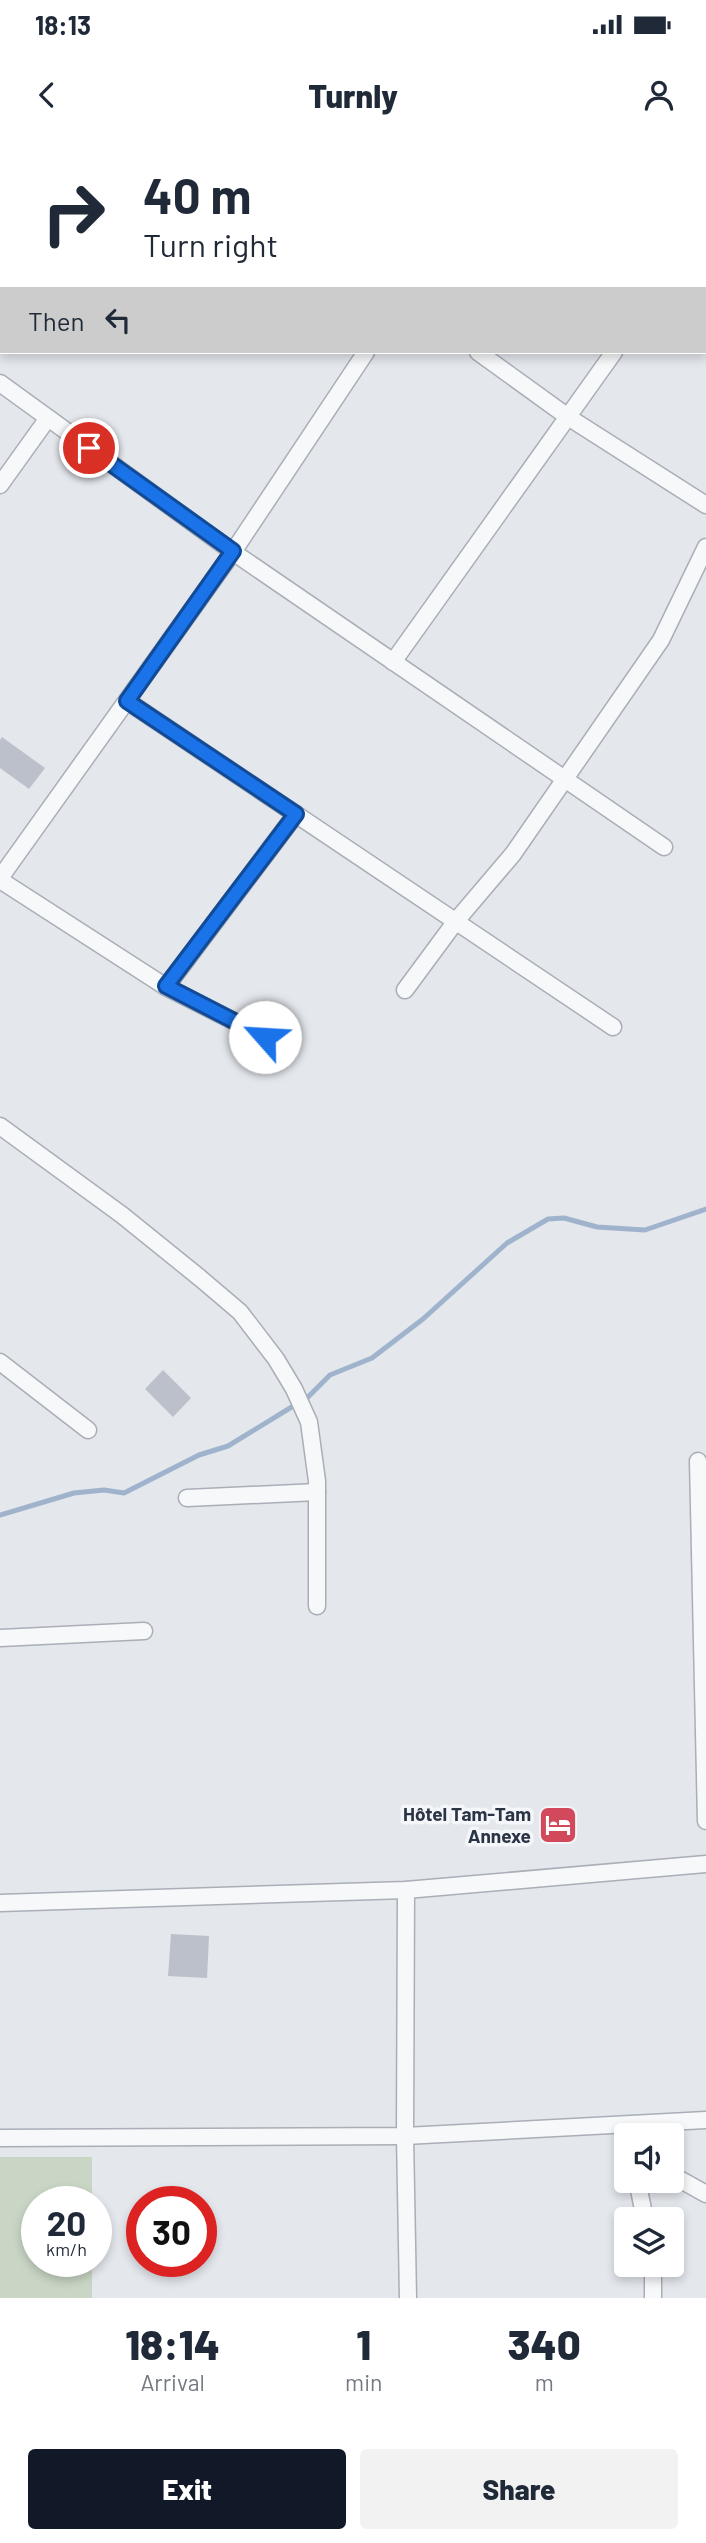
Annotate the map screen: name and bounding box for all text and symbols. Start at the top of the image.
text: 18:13 [35,9,91,40]
icon: back [28,76,66,114]
text: Turnly [308,76,398,114]
icon: person [640,76,678,114]
text: 40 m [143,165,251,224]
icon: right [28,168,119,259]
text: Turn right [143,225,278,263]
icon: left [99,301,137,339]
text: Then [28,305,85,336]
pin [59,418,119,478]
icon: arrive [70,429,108,467]
position arrow [228,1000,302,1074]
place label: Hôtel Tam-Tam Annexe [403,1802,531,1847]
hotel icon: Hôtel Tam-Tam Annexe [537,1804,579,1846]
map controls [614,2123,684,2277]
button: sound [614,2123,684,2193]
speed limit sign: 30 [126,2186,217,2277]
text: 20 [47,2201,86,2243]
button: layers [614,2207,684,2277]
text: km/h [46,2238,87,2260]
text: 18:14 [125,2318,220,2368]
text: 1 [356,2318,371,2368]
text: 340 [508,2318,581,2368]
text: Arrival [140,2368,205,2396]
text: min [345,2368,382,2396]
text: m [535,2368,554,2396]
button: Exit [28,2449,346,2529]
button: Share [360,2449,678,2529]

